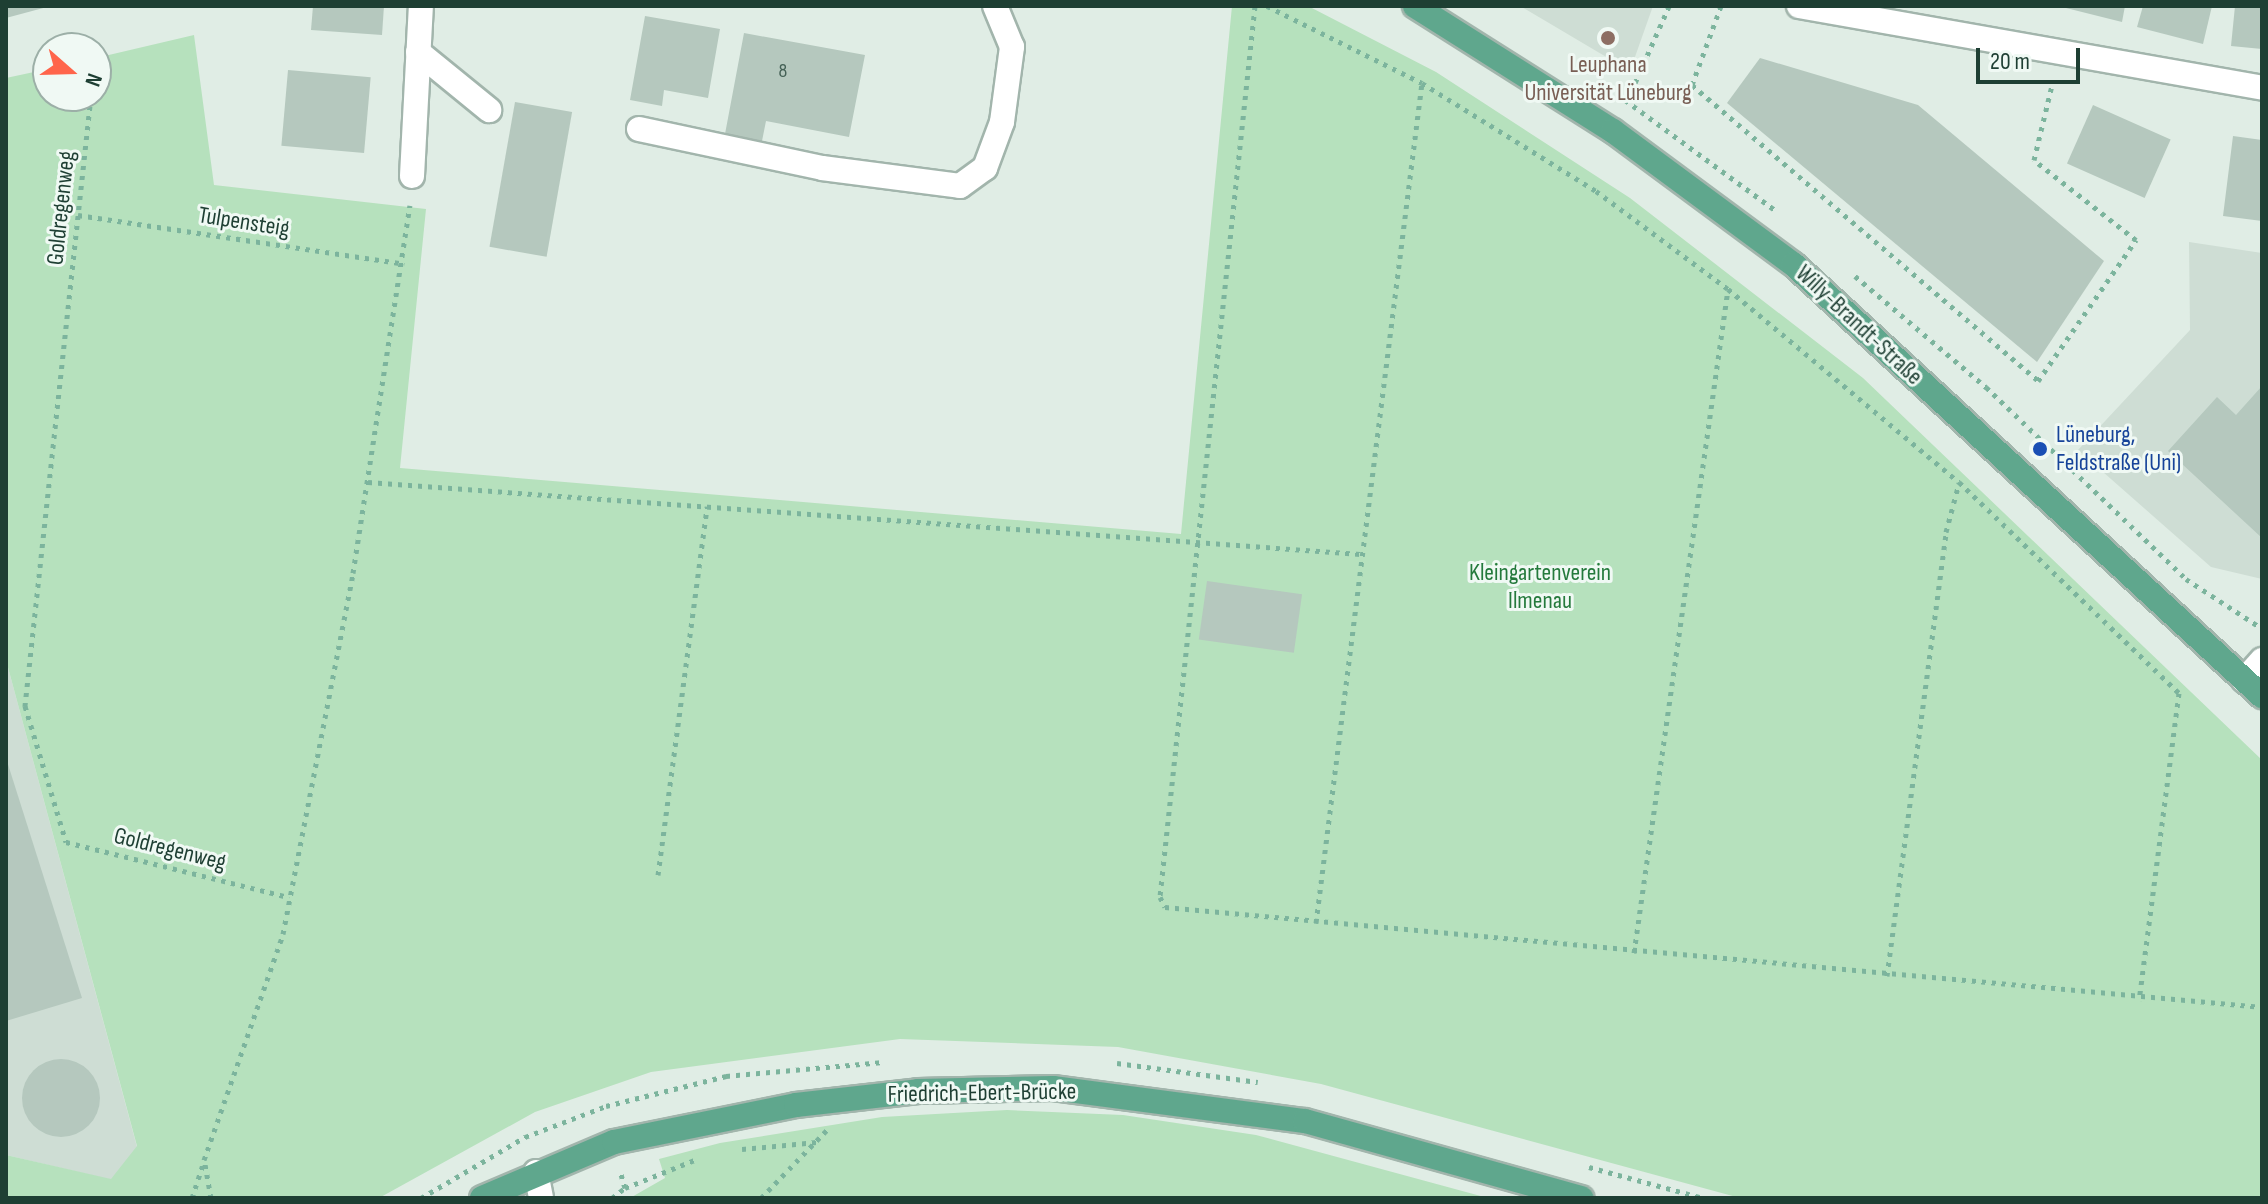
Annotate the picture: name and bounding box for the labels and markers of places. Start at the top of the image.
marker: Leuphana Universität Lüneburg [1599,29,1617,47]
place label: Leuphana Universität Lüneburg [1524,51,1692,107]
place label: Lüneburg, Feldstraße (Uni) [2056,421,2181,477]
marker: Lüneburg, Feldstraße (Uni) [2031,440,2049,458]

